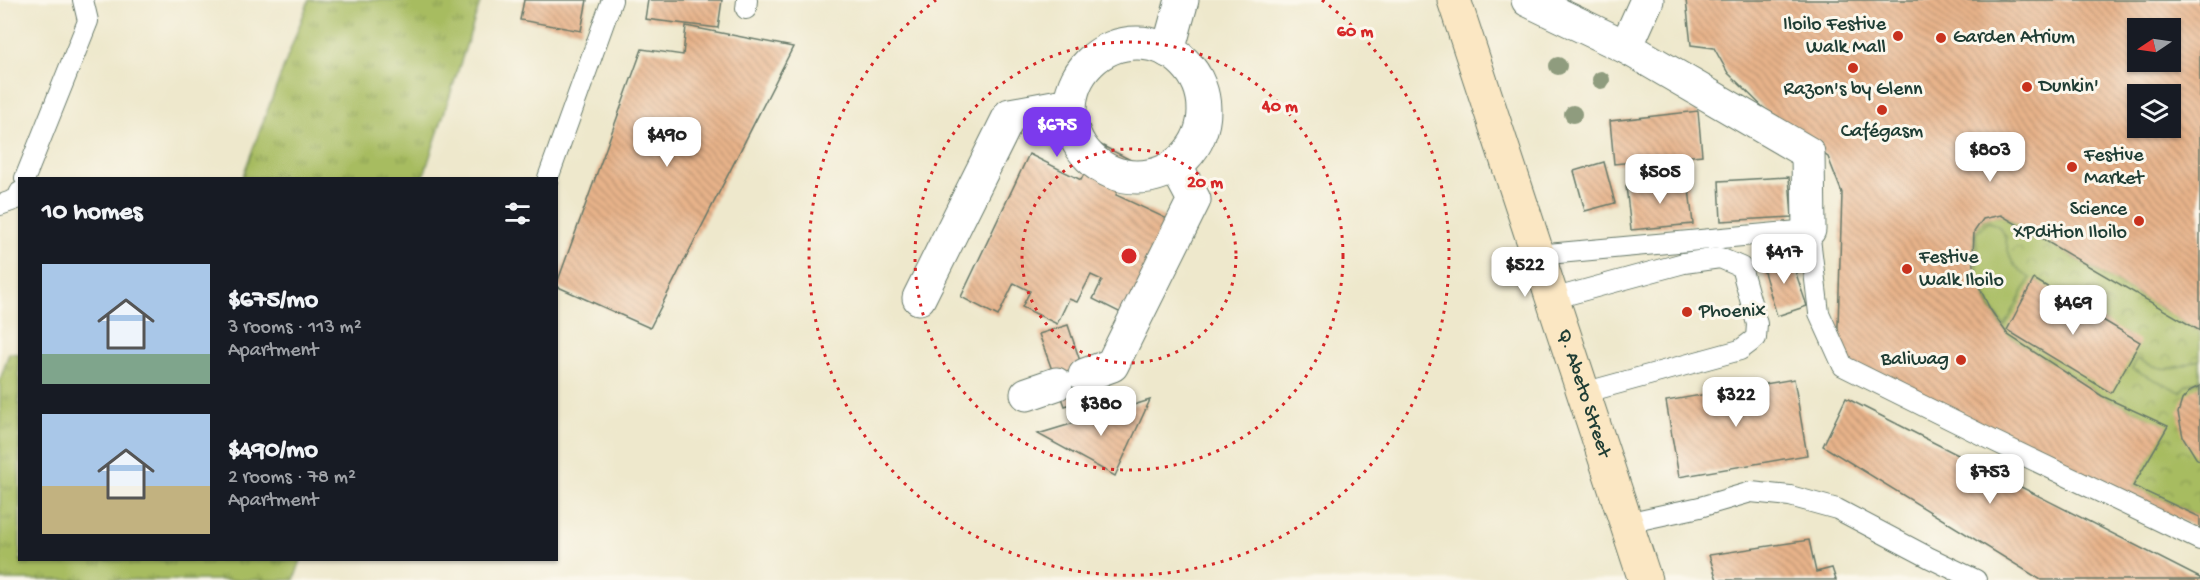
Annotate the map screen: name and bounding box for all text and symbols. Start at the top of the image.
place label: Iloilo Festive Walk Mall [1783,14,1887,60]
north arrow [2127,18,2181,72]
map controls [2127,18,2181,138]
text: 60 m [1337,22,1373,43]
place label: Garden Atrium [1953,27,2075,50]
marker: Iloilo Festive Walk Mall [1891,29,1905,43]
marker: Garden Atrium [1934,31,1948,45]
marker: Razon's by Glenn [1846,61,1860,75]
place label: Dunkin' [2037,76,2099,99]
place label: Razon's by Glenn [1784,79,1923,102]
marker: Dunkin' [2020,80,2034,94]
button: layers [2127,84,2181,138]
text: 40 m [1261,97,1298,118]
marker: Cafégasm [1875,103,1889,117]
pin: $675 [1021,107,1093,158]
text: $675 [1037,115,1077,138]
pin: $490 [631,117,703,168]
place label: Cafégasm [1841,121,1923,144]
text: $490 [647,125,687,148]
pin: $803 [1954,132,2026,183]
text: $803 [1969,140,2011,163]
place label: Festive Market [2083,145,2145,191]
pin: $505 [1624,154,1696,205]
marker: Festive Market [2065,160,2079,174]
text: $505 [1639,162,1681,185]
text: 20 m [1187,173,1223,194]
icon: filters [501,197,534,230]
text: 10 homes [42,198,142,229]
place label: Science XPdition Iloilo [2012,199,2128,245]
marker: Science XPdition Iloilo [2132,214,2146,228]
pin: $417 [1748,234,1820,285]
text: $417 [1766,242,1802,265]
centre of rings [1119,246,1139,266]
pin: $522 [1489,247,1561,298]
place label: Festive Walk Iloilo [1918,247,2004,293]
text: $522 [1505,255,1545,278]
marker: Festive Walk Iloilo [1900,262,1914,276]
pin: $469 [2037,285,2109,336]
text: $675/mo [228,286,318,317]
icon: home [90,288,162,360]
text: $469 [2054,293,2092,316]
place label: Phoenix [1698,301,1766,324]
marker: Phoenix [1680,305,1694,319]
text: 3 rooms · 113 m² [228,317,362,340]
street label: Q. Abeto Street [1552,326,1616,462]
text: Apartment [228,340,318,363]
place label: Baliwag [1880,349,1949,372]
marker: Baliwag [1954,353,1968,367]
pin: $322 [1700,377,1772,428]
text: $322 [1717,385,1755,408]
pin: $380 [1065,386,1137,437]
text: $380 [1080,394,1122,417]
text: $490/mo [228,436,318,467]
icon: home [90,438,162,510]
pin: $753 [1954,454,2026,505]
text: $753 [1970,462,2010,485]
text: 2 rooms · 78 m² [228,467,356,490]
text: Apartment [228,490,318,513]

